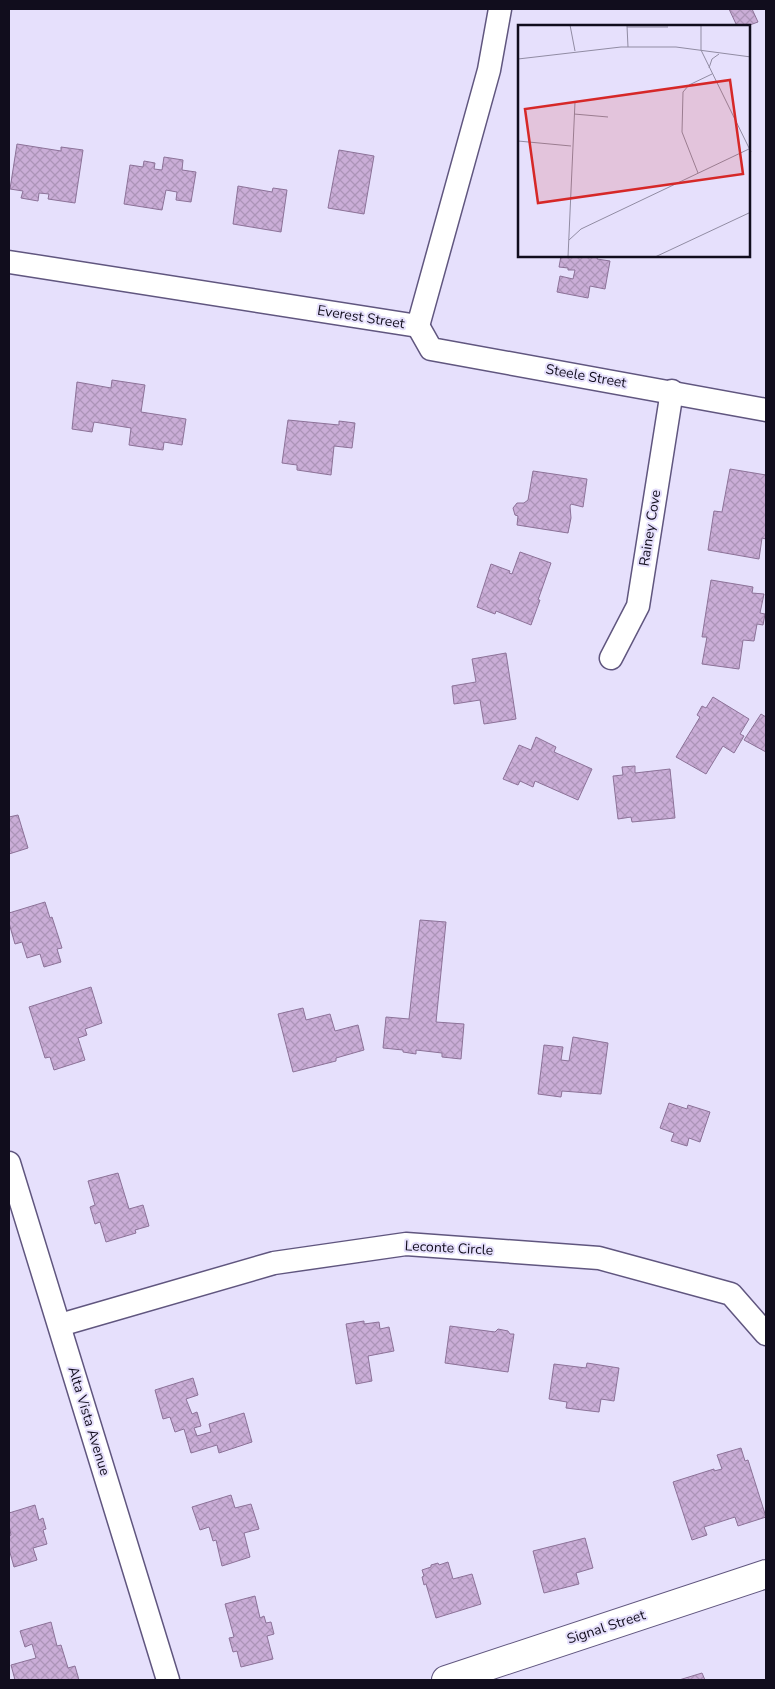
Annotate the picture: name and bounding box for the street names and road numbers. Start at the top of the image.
street label: Everest Street [316,301,406,333]
street label: Steele Street [544,360,628,392]
street label: Rainey Cove [635,488,665,568]
street label: Leconte Circle [404,1236,494,1260]
street label: Alta Vista Avenue [63,1364,115,1478]
street label: Signal Street [564,1605,648,1649]

